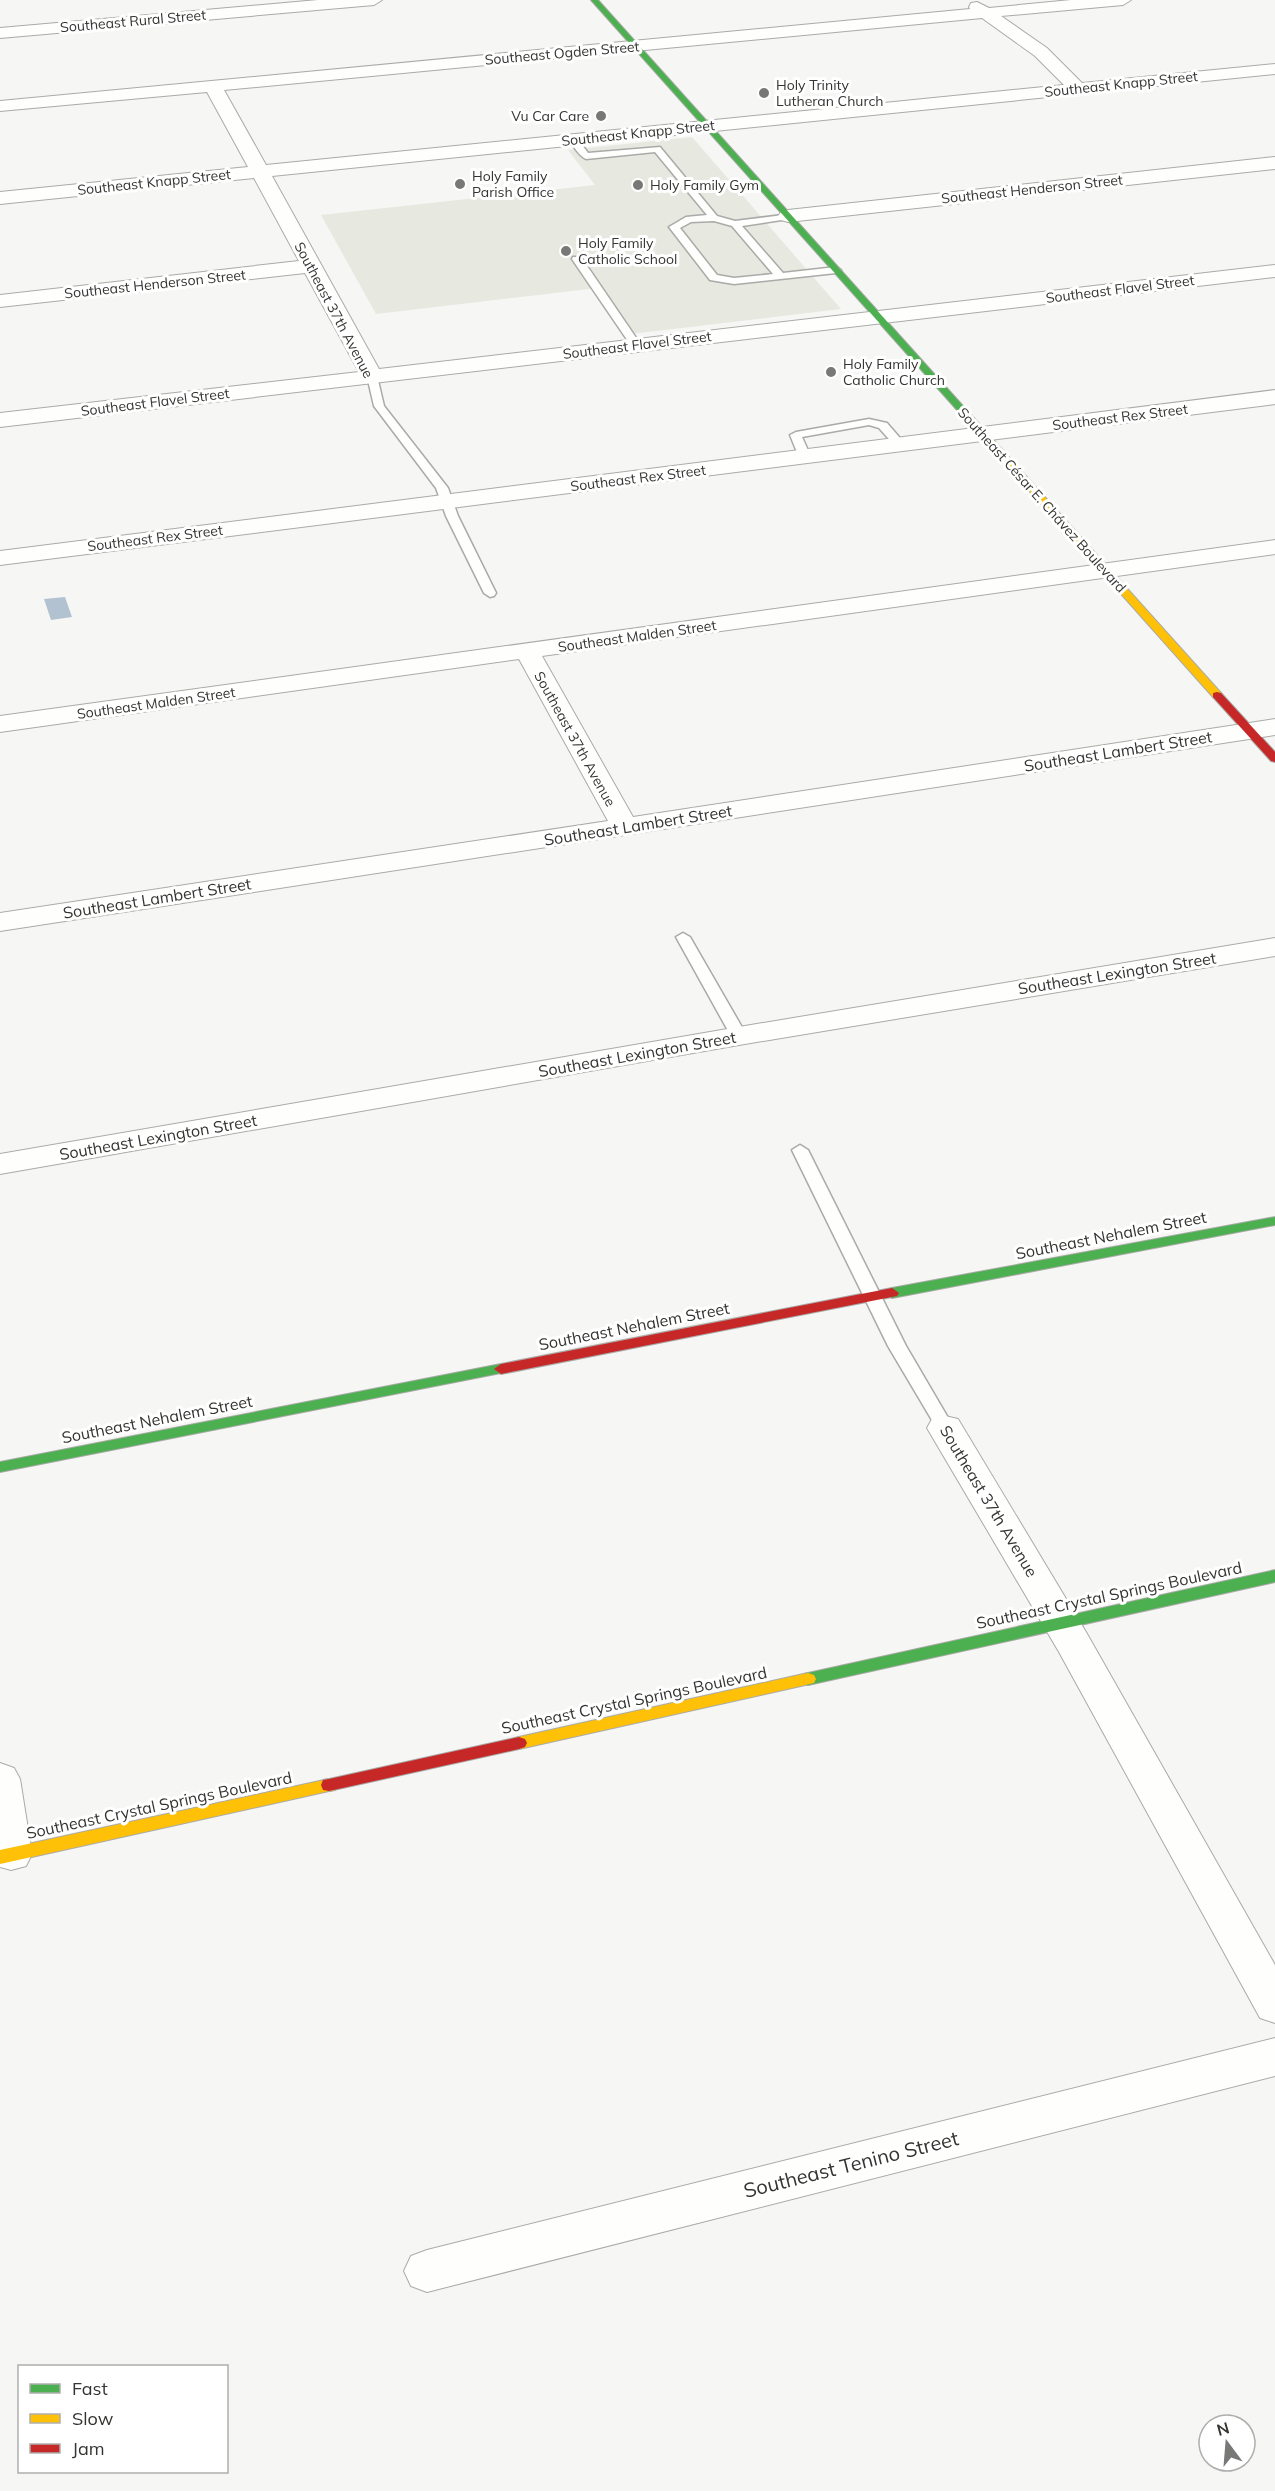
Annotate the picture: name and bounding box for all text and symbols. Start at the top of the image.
street label: Southeast Rural Street [59,6,207,36]
street label: Southeast Ogden Street [484,37,640,69]
street label: Southeast Knapp Street [1043,67,1199,101]
place label: Holy Trinity Lutheran Church [776,76,884,110]
marker: Holy Trinity Lutheran Church [757,86,771,100]
place label: Vu Car Care [511,107,589,125]
marker: Vu Car Care [594,109,608,123]
street label: Southeast Knapp Street [560,116,716,150]
street label: Southeast Knapp Street [76,165,232,199]
place label: Holy Family Parish Office [472,167,554,201]
street label: Southeast Henderson Street [940,171,1124,207]
place label: Holy Family Gym [650,176,759,194]
marker: Holy Family Parish Office [453,177,467,191]
marker: Holy Family Gym [631,178,645,192]
place label: Holy Family Catholic School [578,234,677,268]
street label: Southeast 37th Avenue [290,239,378,381]
marker: Holy Family Catholic School [559,244,573,258]
street label: Southeast Henderson Street [63,266,247,302]
street label: Southeast Flavel Street [1045,271,1195,307]
street label: Southeast Flavel Street [562,327,712,363]
place label: Holy Family Catholic Church [843,355,945,389]
marker: Holy Family Catholic Church [824,365,838,379]
street label: Southeast Flavel Street [80,384,230,420]
street label: Southeast Rex Street [1051,400,1189,434]
street label: Southeast César E. Chávez Boulevard [954,404,1130,596]
street label: Southeast Rex Street [569,461,707,495]
street label: Southeast Rex Street [86,521,224,555]
street label: Southeast Malden Street [557,616,717,656]
street label: Southeast 37th Avenue [530,668,620,810]
street label: Southeast Malden Street [76,683,236,723]
street label: Southeast Lambert Street [1023,726,1214,776]
street label: Southeast Lambert Street [543,800,734,850]
street label: Southeast Lambert Street [62,873,253,923]
street label: Southeast Lexington Street [1016,947,1218,999]
street label: Southeast Lexington Street [537,1027,738,1081]
street label: Southeast Lexington Street [58,1110,259,1164]
street label: Southeast Nehalem Street [1014,1207,1208,1263]
street label: Southeast Nehalem Street [537,1298,731,1354]
street label: Southeast Nehalem Street [60,1391,254,1447]
street label: Southeast 37th Avenue [936,1422,1042,1580]
street label: Southeast Crystal Springs Boulevard [974,1557,1244,1633]
street label: Southeast Crystal Springs Boulevard [499,1662,769,1738]
street label: Southeast Crystal Springs Boulevard [24,1767,294,1843]
street label: Southeast Tenino Street [741,2125,961,2203]
legend [18,2365,228,2473]
text: Fast [72,2377,108,2400]
text: Slow [72,2407,114,2430]
north arrow [1197,2413,1257,2473]
text: N [1214,2417,1231,2440]
text: Jam [72,2437,105,2460]

